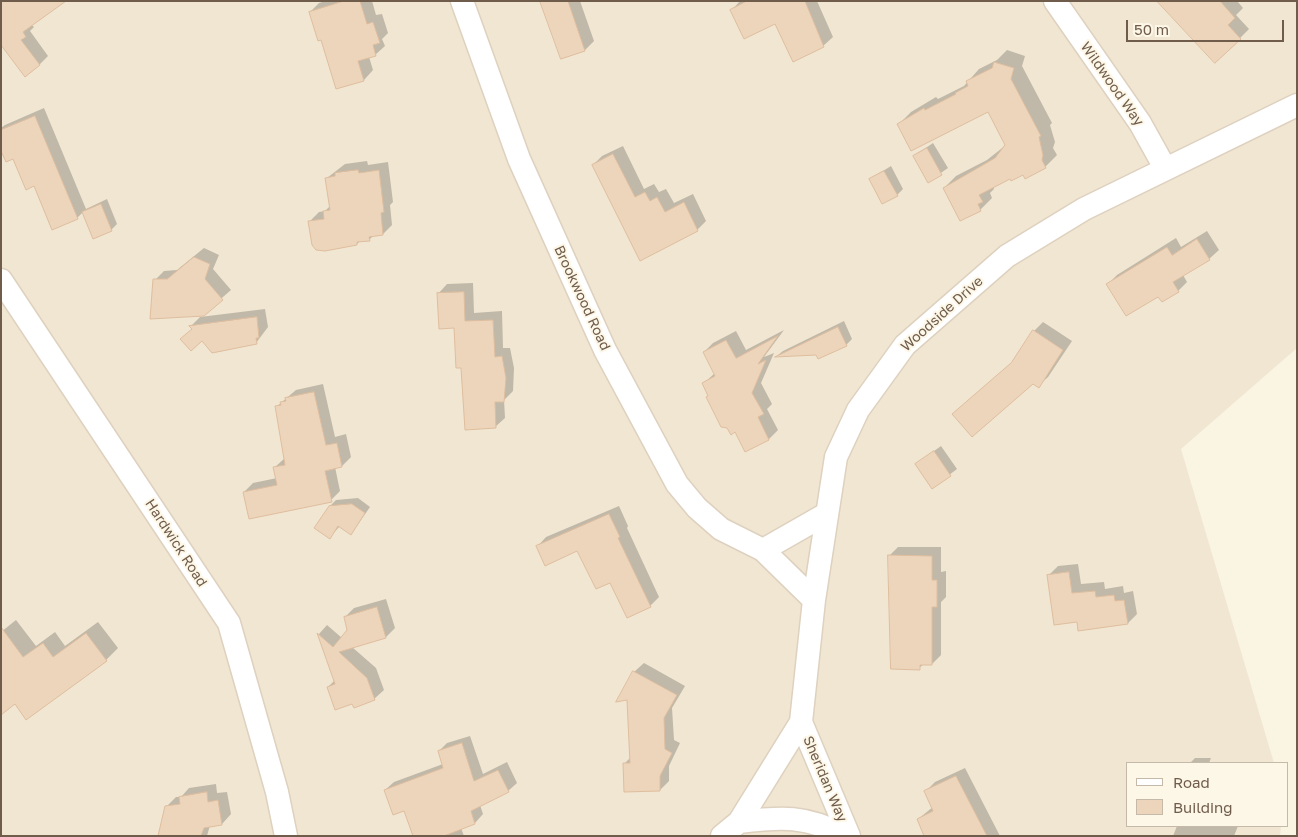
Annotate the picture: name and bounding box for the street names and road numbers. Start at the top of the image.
street label: Wildwood Way [1077,39,1147,129]
street label: Brookwood Road [550,243,614,353]
street label: Woodside Drive [898,273,986,355]
street label: Hardwick Road [141,496,211,590]
street label: Sheridan Way [799,733,851,825]

